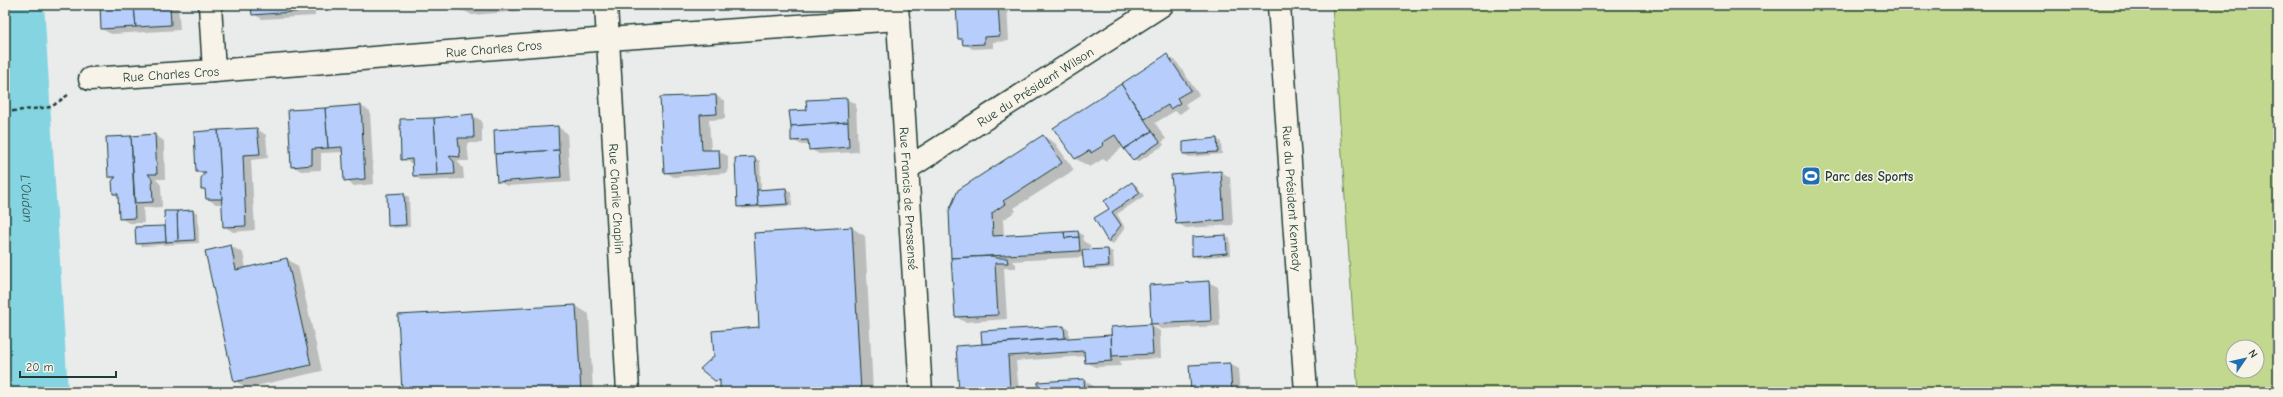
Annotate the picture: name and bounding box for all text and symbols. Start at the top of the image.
street label: Rue Charles Cros [445,37,543,60]
street label: Rue du Président Wilson [974,44,1096,130]
street label: Rue Charles Cros [122,64,220,85]
street label: Rue du Président Kennedy [1279,125,1305,272]
street label: Rue Francis de Pressensé [897,127,920,271]
street label: Rue Charlie Chaplin [606,143,627,254]
sports icon: Parc des Sports [1800,165,1822,187]
place label: Parc des Sports [1825,169,1914,184]
water label: L'Oudan [17,174,36,223]
north arrow [2225,339,2265,379]
text: N [2245,347,2260,360]
scale bar [20,353,116,379]
text: 20 m [26,360,54,374]

